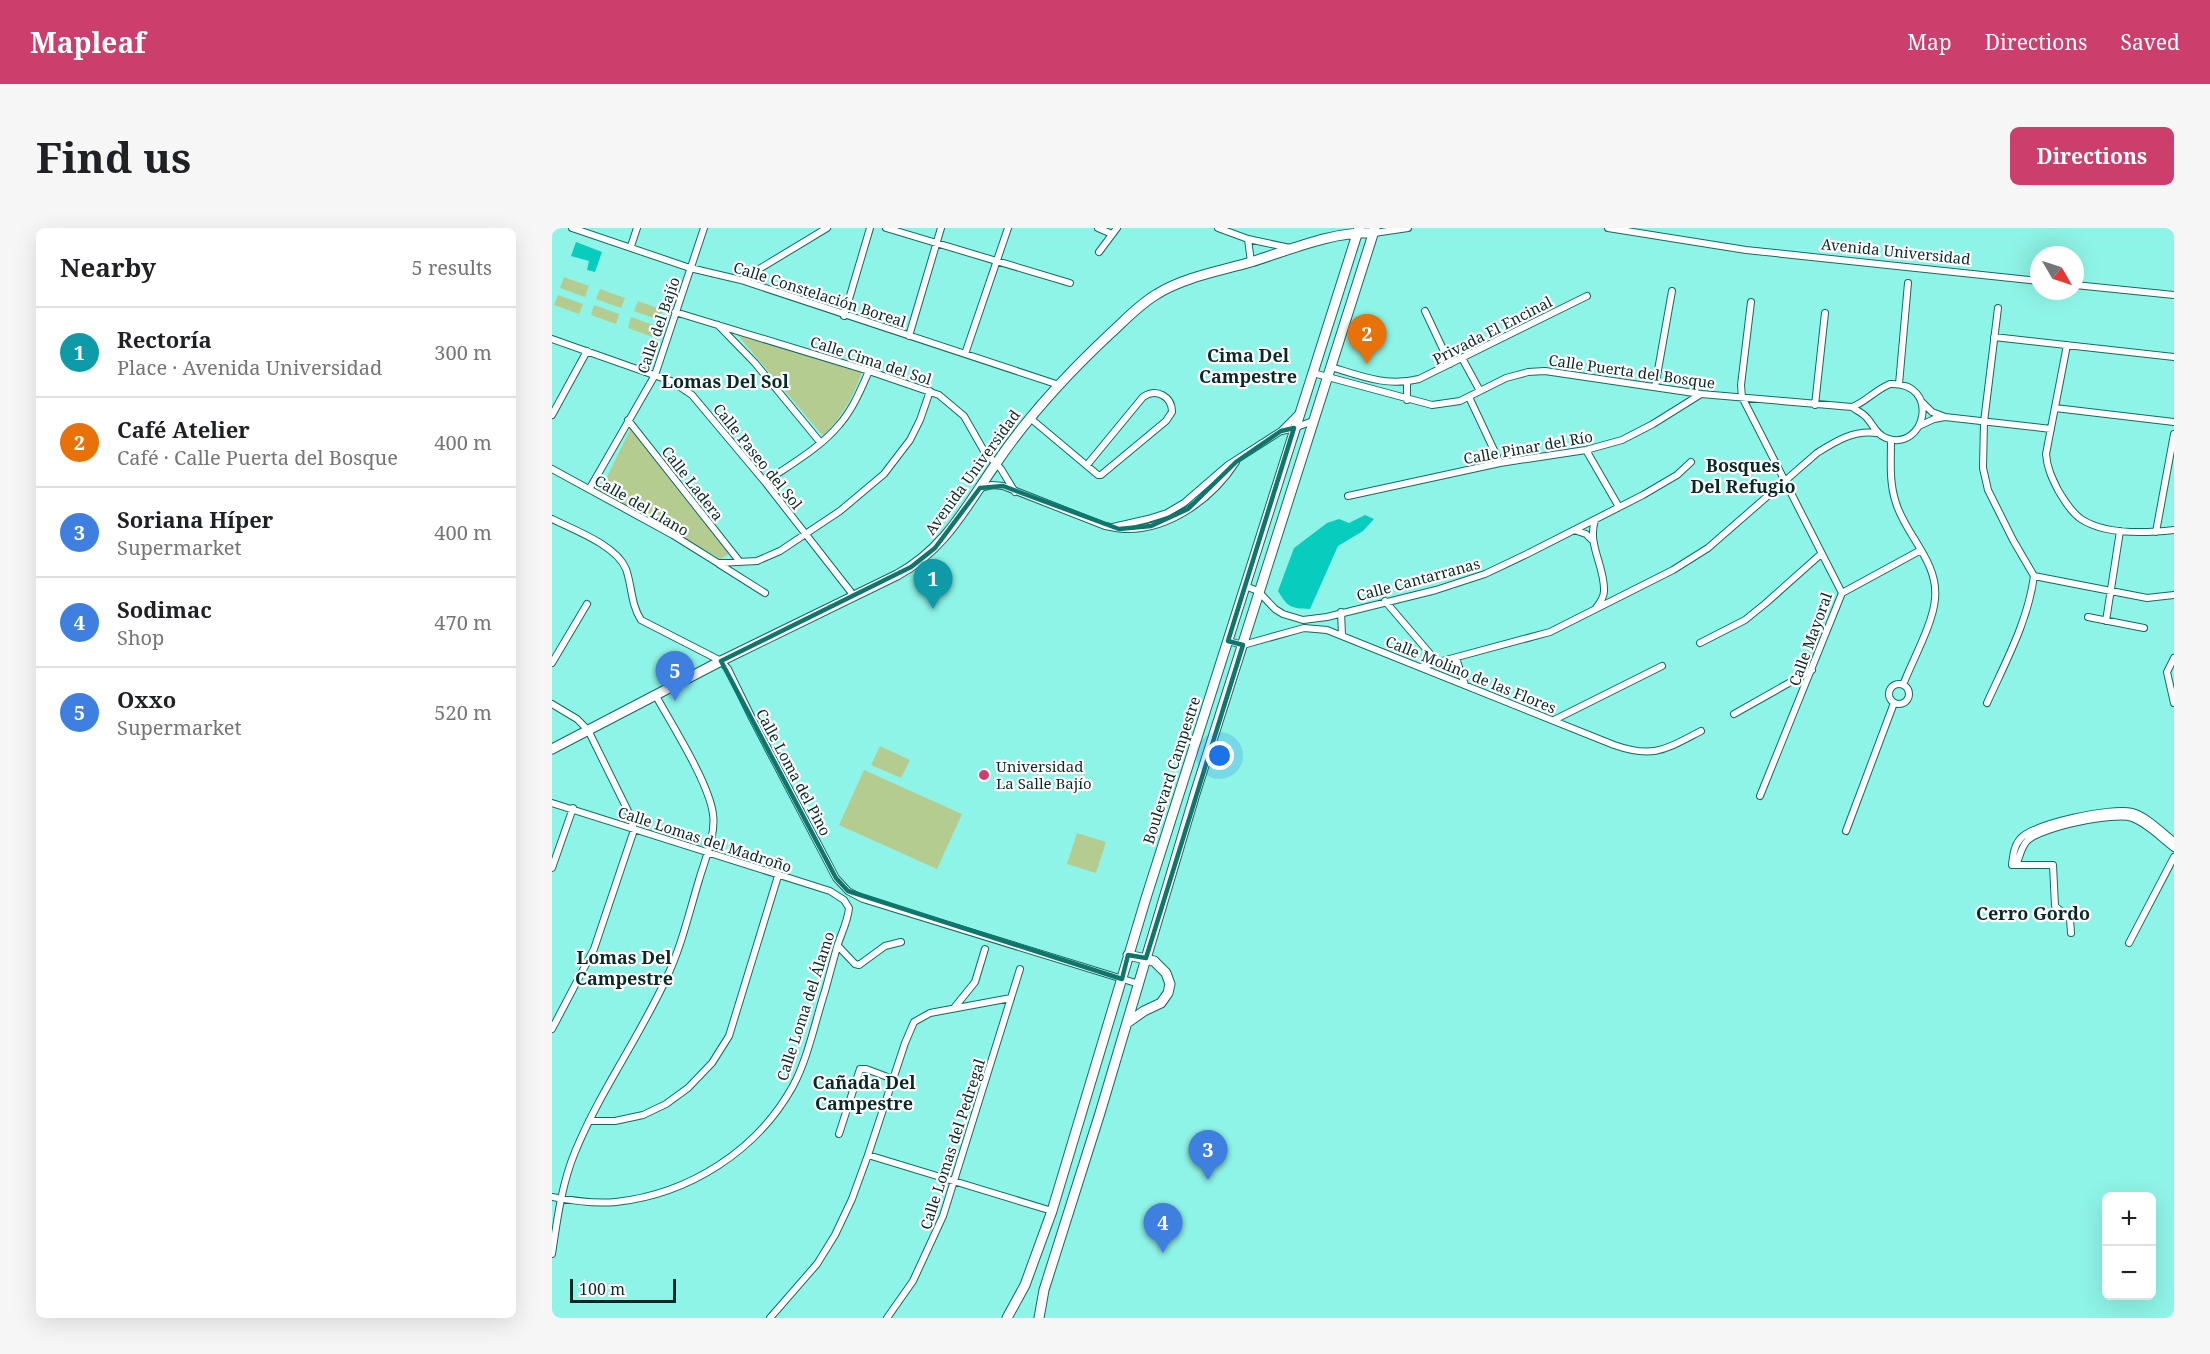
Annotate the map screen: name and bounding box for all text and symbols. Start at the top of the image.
text: Mapleaf [30,23,146,61]
text: Map [1907,28,1952,56]
text: Directions [1985,28,2087,56]
text: Saved [2120,28,2180,56]
button: Directions [2010,127,2174,185]
text: Find us [36,128,191,185]
street label: Avenida Universidad [1820,233,1972,269]
north arrow [2030,246,2084,300]
text: Nearby [60,249,156,285]
text: 5 results [412,254,492,281]
street label: Calle Constelación Boreal [731,257,909,332]
street label: Calle del Bajío [632,274,684,376]
street label: Privada El Encinal [1429,291,1555,369]
pin: 2 [1348,314,1386,364]
text: Rectoría [117,324,212,354]
street label: Calle Cima del Sol [808,331,935,389]
text: 1 [74,339,85,366]
text: 300 m [434,339,492,366]
district label: Cima Del Campestre [1199,343,1297,388]
street label: Calle Puerta del Bosque [1547,349,1717,393]
text: Place · Avenida Universidad [117,354,382,381]
district label: Lomas Del Sol [661,369,789,393]
street label: Calle Paseo del Sol [709,399,807,513]
street label: Avenida Universidad [920,406,1024,538]
text: Café Atelier [117,414,250,444]
street label: Calle Pinar del Río [1462,426,1594,468]
text: 2 [74,429,85,456]
text: 400 m [434,429,492,456]
street label: Calle Ladera [658,442,728,524]
text: Café · Calle Puerta del Bosque [117,444,398,471]
district label: Bosques Del Refugio [1690,453,1796,498]
street label: Calle del Llano [591,470,693,540]
text: Soriana Híper [117,504,273,534]
text: 3 [74,519,85,546]
text: 400 m [434,519,492,546]
text: Supermarket [117,534,242,561]
street label: Calle Cantarranas [1354,553,1482,605]
pin: 1 [914,560,952,609]
street label: Calle Mayoral [1784,589,1836,689]
text: Sodimac [117,594,212,624]
text: 4 [74,609,85,636]
text: 470 m [434,609,492,636]
text: Shop [117,624,164,651]
street label: Calle Molino de las Flores [1383,631,1559,717]
pin: 5 [656,652,694,701]
text: Oxxo [117,684,176,714]
street label: Boulevard Campestre [1138,694,1204,846]
text: 5 [74,699,85,726]
text: 520 m [434,699,492,726]
street label: Calle Loma del Pino [752,705,836,839]
text: Supermarket [117,714,242,741]
your location [1205,741,1234,770]
place label: Universidad La Salle Bajío [996,756,1092,793]
marker: Universidad La Salle Bajío [977,768,991,782]
street label: Calle Lomas del Madroño [615,801,795,877]
district label: Cerro Gordo [1976,901,2090,925]
street label: Calle Loma del Álamo [771,929,839,1083]
district label: Lomas Del Campestre [575,945,673,990]
street label: Calle Lomas del Pedregal [915,1056,989,1232]
district label: Cañada Del Campestre [812,1070,916,1115]
pin: 3 [1188,1130,1228,1180]
map controls [2102,1192,2156,1300]
button: + [2102,1192,2156,1246]
pin: 4 [1144,1204,1182,1253]
button: − [2102,1246,2156,1300]
scale bar [570,1276,676,1304]
text: 100 m [579,1278,625,1300]

